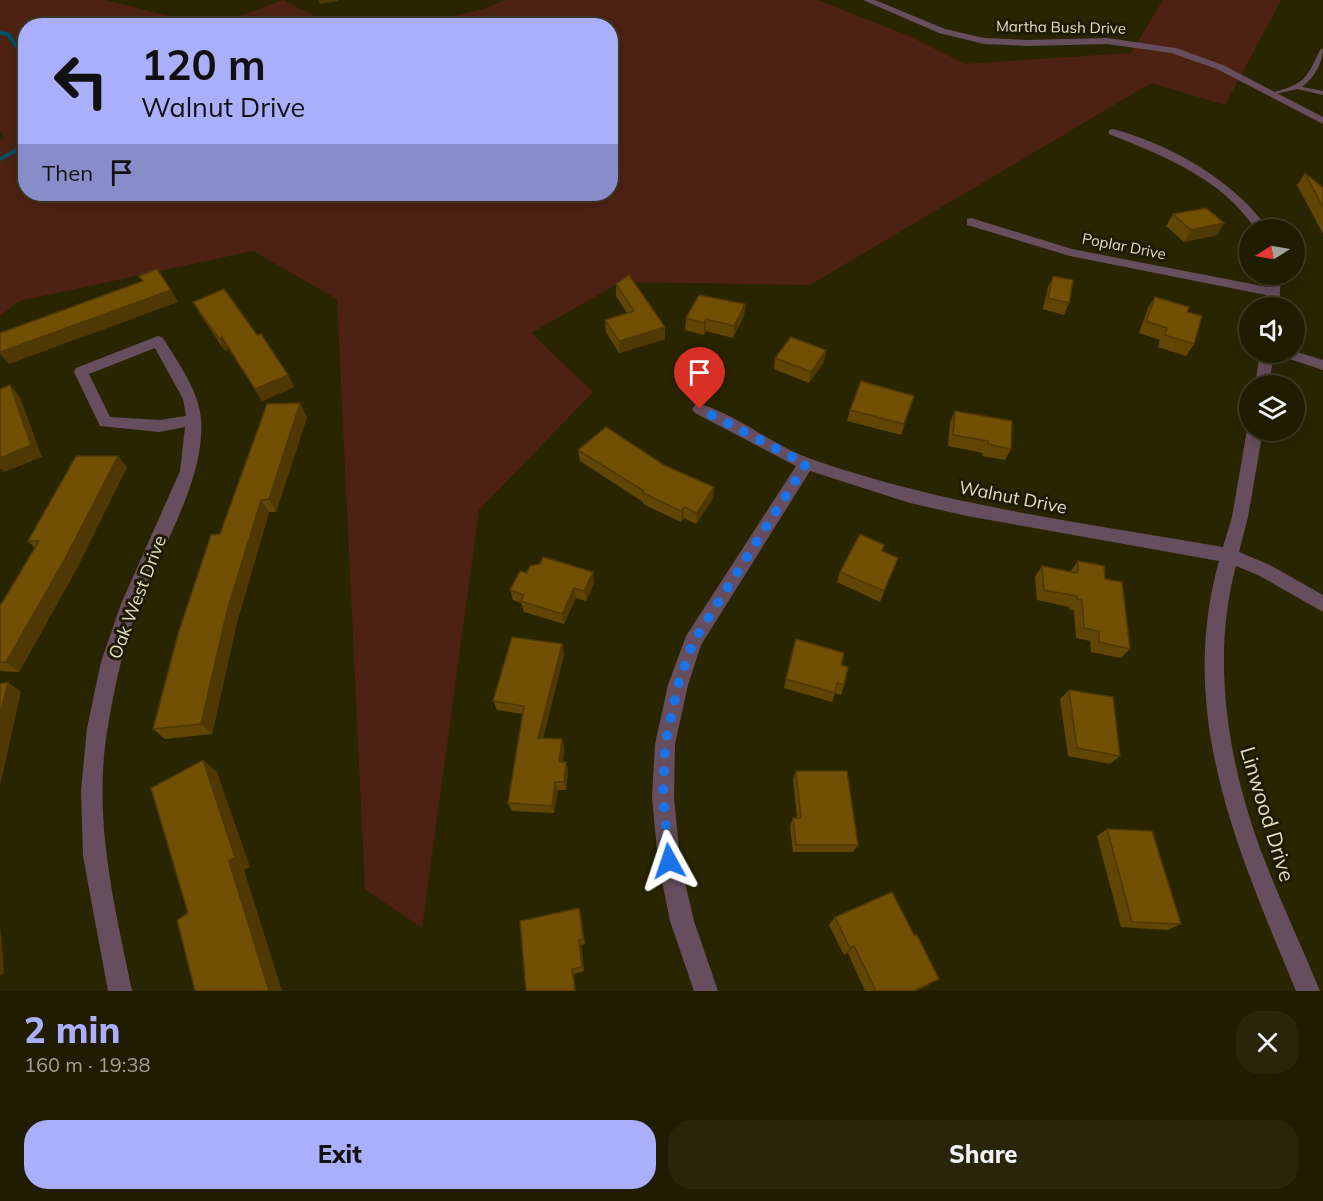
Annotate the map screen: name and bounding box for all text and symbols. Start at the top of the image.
street label: Martha Bush Drive [996,16,1126,38]
text: 120 m [141,38,266,91]
icon: left [42,42,120,120]
text: Walnut Drive [141,90,305,124]
icon: arrive [105,156,138,189]
text: Then [42,159,93,187]
north arrow [1239,219,1305,285]
map controls [1239,219,1305,441]
street label: Poplar Drive [1080,229,1168,263]
button: sound [1239,297,1305,363]
pin [674,347,725,409]
icon: arrive [683,356,716,389]
button: layers [1239,375,1305,441]
street label: Walnut Drive [957,475,1069,519]
street label: Oak West Drive [103,532,171,662]
street label: Linwood Drive [1235,743,1301,885]
position arrow [637,829,701,893]
text: 2 min [24,1007,120,1052]
button: close [1236,1011,1299,1074]
text: 160 m · 19:38 [24,1052,150,1077]
button: Exit [24,1120,656,1189]
button: Share [668,1120,1299,1189]

